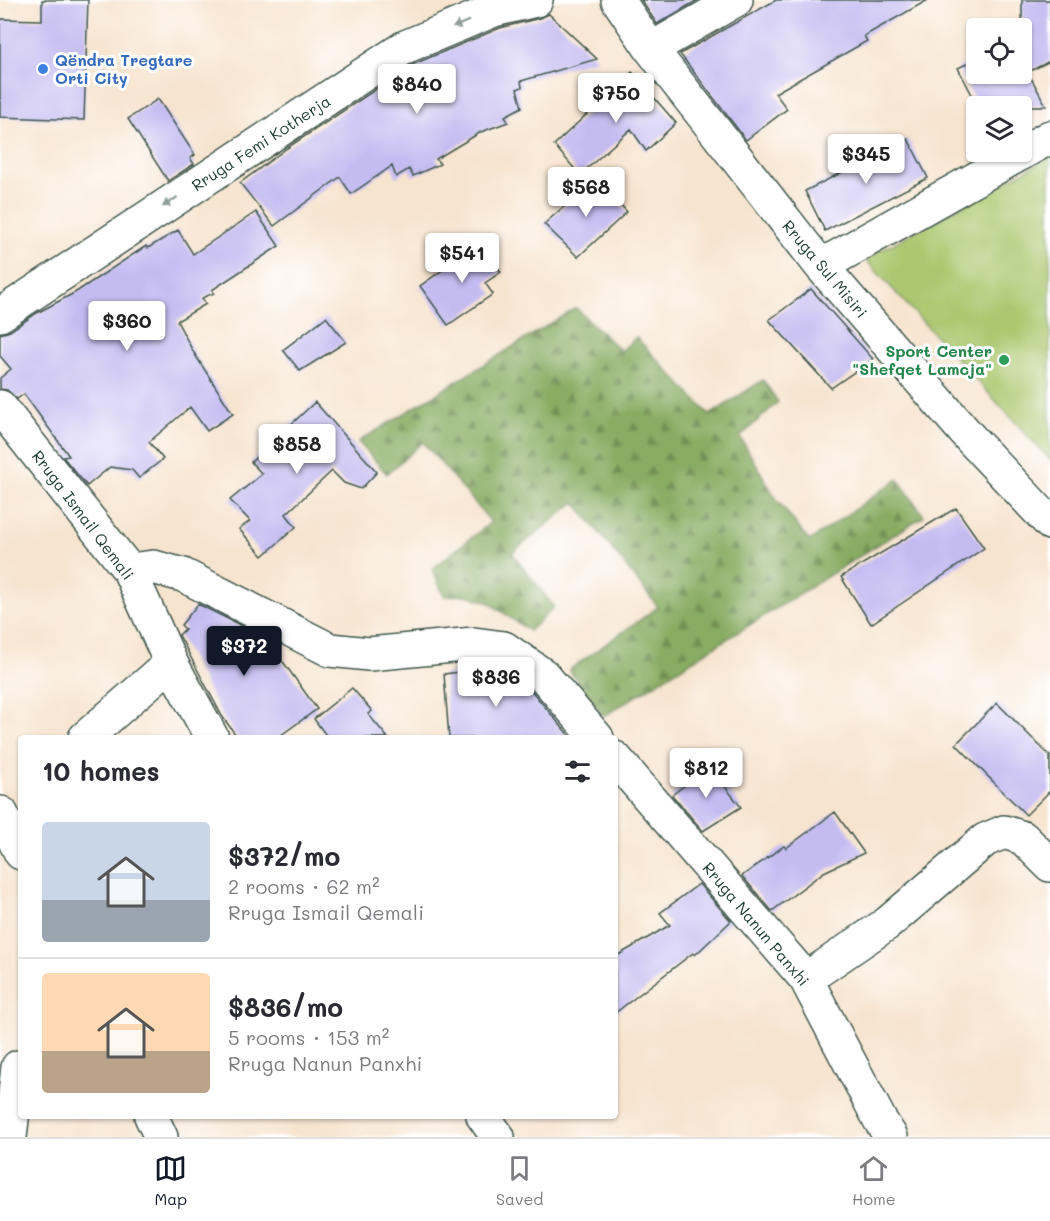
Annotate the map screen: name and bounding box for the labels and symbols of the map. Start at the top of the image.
one-way arrow [451,19,469,29]
place label: Qëndra Tregtare Orti City [55,49,192,88]
marker: Qëndra Tregtare Orti City [36,62,50,76]
pin: $840 [381,64,453,115]
pin: $750 [580,73,652,124]
street label: Rruga Femi Kotherja [187,90,334,195]
pin: $345 [830,134,902,185]
pin: $568 [550,167,622,218]
one-way arrow [162,197,178,208]
street label: Rruga Sul Misiri [778,215,872,322]
pin: $541 [426,233,498,284]
pin: $360 [91,301,163,352]
place label: Sport Center "Shefqet Lamcja" [852,340,992,379]
marker: Sport Center "Shefqet Lamcja" [997,353,1011,367]
pin: $858 [261,424,333,475]
street label: Rruga Ismail Qemali [28,446,139,584]
pin: $372 [208,626,280,677]
pin: $836 [460,657,532,708]
pin: $812 [670,748,742,799]
street label: Rruga Nanun Panxhi [698,857,814,990]

